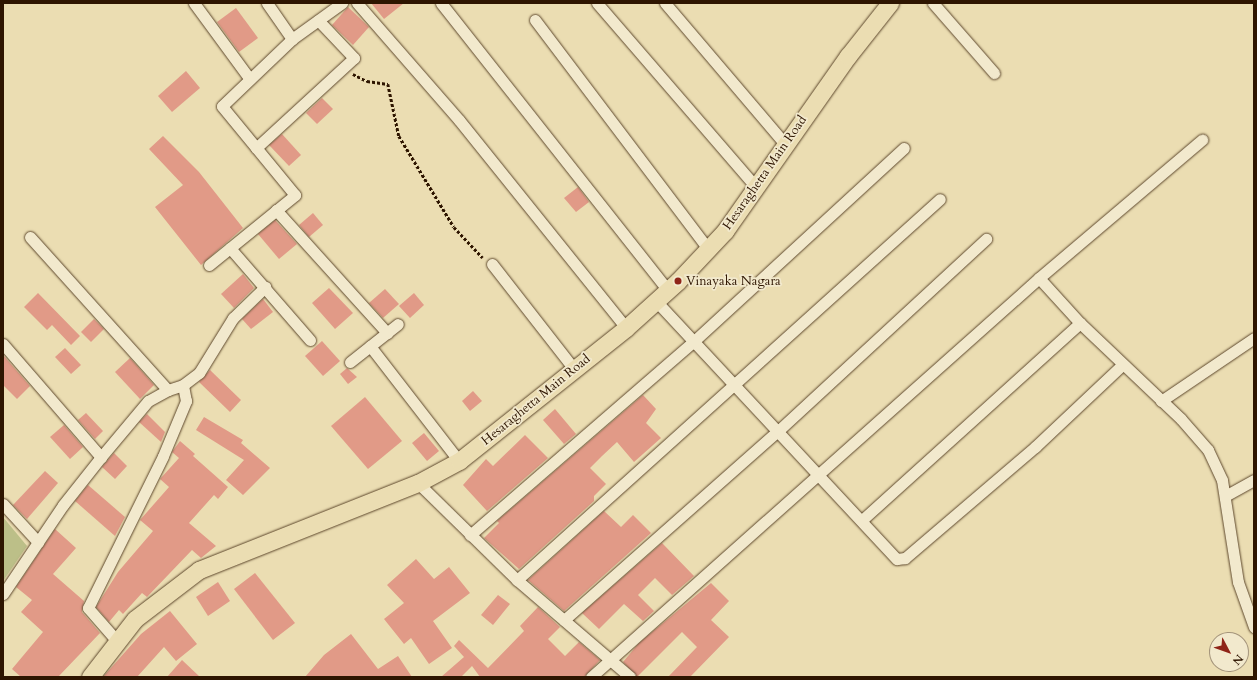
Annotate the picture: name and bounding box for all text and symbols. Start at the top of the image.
street label: Hesaraghetta Main Road [720,113,810,233]
place label: Vinayaka Nagara [686,273,781,289]
marker: Vinayaka Nagara [673,276,683,286]
street label: Hesaraghetta Main Road [478,351,594,449]
north arrow [1209,632,1249,672]
text: N [1229,651,1246,668]

